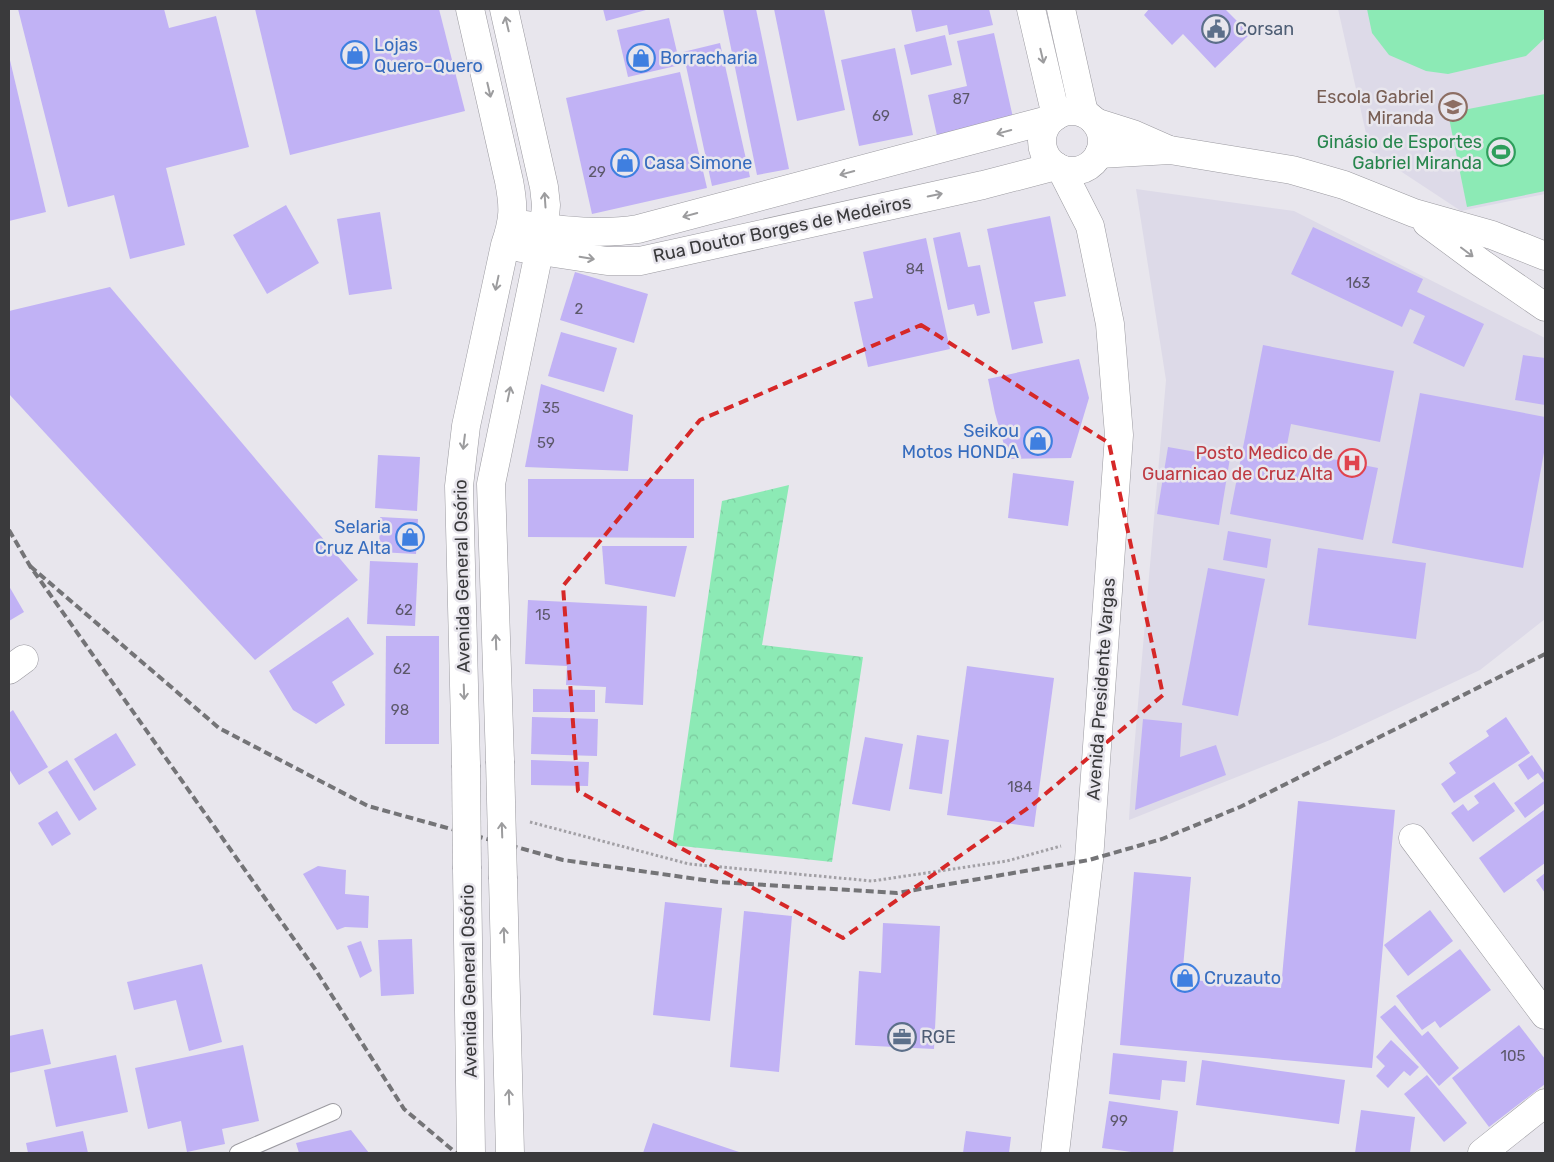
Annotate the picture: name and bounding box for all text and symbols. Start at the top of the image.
public building icon: Corsan [1201,14,1231,44]
one-way arrow [502,17,512,33]
place label: Corsan [1235,18,1294,40]
place label: Lojas Quero-Quero [374,34,483,77]
shop icon: Lojas Quero-Quero [340,40,370,70]
shop icon: Borracharia [626,43,656,73]
place label: Borracharia [660,47,758,69]
one-way arrow [1038,48,1047,64]
one-way arrow [485,82,494,98]
place label: Escola Gabriel Miranda [1316,86,1434,129]
house number: 87 [952,90,970,108]
school or university icon: Escola Gabriel Miranda [1438,92,1468,122]
house number: 69 [872,107,890,125]
one-way arrow [997,127,1013,137]
place label: Ginásio de Esportes Gabriel Miranda [1317,131,1482,174]
sports icon: Ginásio de Esportes Gabriel Miranda [1486,137,1516,167]
shop icon: Casa Simone [610,148,640,178]
place label: Casa Simone [644,152,752,174]
house number: 29 [588,163,606,181]
one-way arrow [840,169,856,179]
one-way arrow [926,190,942,200]
street label: Rua Doutor Borges de Medeiros [651,191,913,267]
one-way arrow [540,192,549,208]
one-way arrow [683,211,699,220]
one-way arrow [1460,247,1473,258]
one-way arrow [579,254,595,264]
house number: 84 [906,260,924,278]
house number: 163 [1346,274,1370,292]
one-way arrow [492,275,501,291]
house number: 2 [575,300,584,318]
one-way arrow [505,386,514,402]
house number: 35 [542,399,560,417]
place label: Seikou Motos HONDA [902,420,1019,463]
shop icon: Seikou Motos HONDA [1023,426,1053,456]
one-way arrow [459,434,469,450]
house number: 59 [537,434,555,452]
place label: Posto Medico de Guarnicao de Cruz Alta [1142,442,1333,485]
hospital icon: Posto Medico de Guarnicao de Cruz Alta [1337,448,1367,478]
street label: Avenida General Osório [449,479,475,673]
place label: Selaria Cruz Alta [315,516,391,559]
shop icon: Selaria Cruz Alta [395,522,425,552]
street label: Avenida Presidente Vargas [1082,577,1120,801]
house number: 62 [395,601,413,619]
house number: 15 [535,606,551,624]
one-way arrow [491,634,501,650]
house number: 62 [393,660,411,678]
one-way arrow [459,684,469,700]
house number: 98 [391,701,409,719]
house number: 184 [1007,778,1033,796]
one-way arrow [497,823,506,839]
street label: Avenida General Osório [456,884,482,1078]
one-way arrow [500,927,509,943]
shop icon: Cruzauto [1170,963,1200,993]
place label: Cruzauto [1204,967,1281,989]
office icon: RGE [887,1022,917,1052]
place label: RGE [921,1026,956,1048]
house number: 105 [1501,1047,1526,1065]
one-way arrow [504,1090,514,1106]
house number: 99 [1110,1112,1128,1130]

